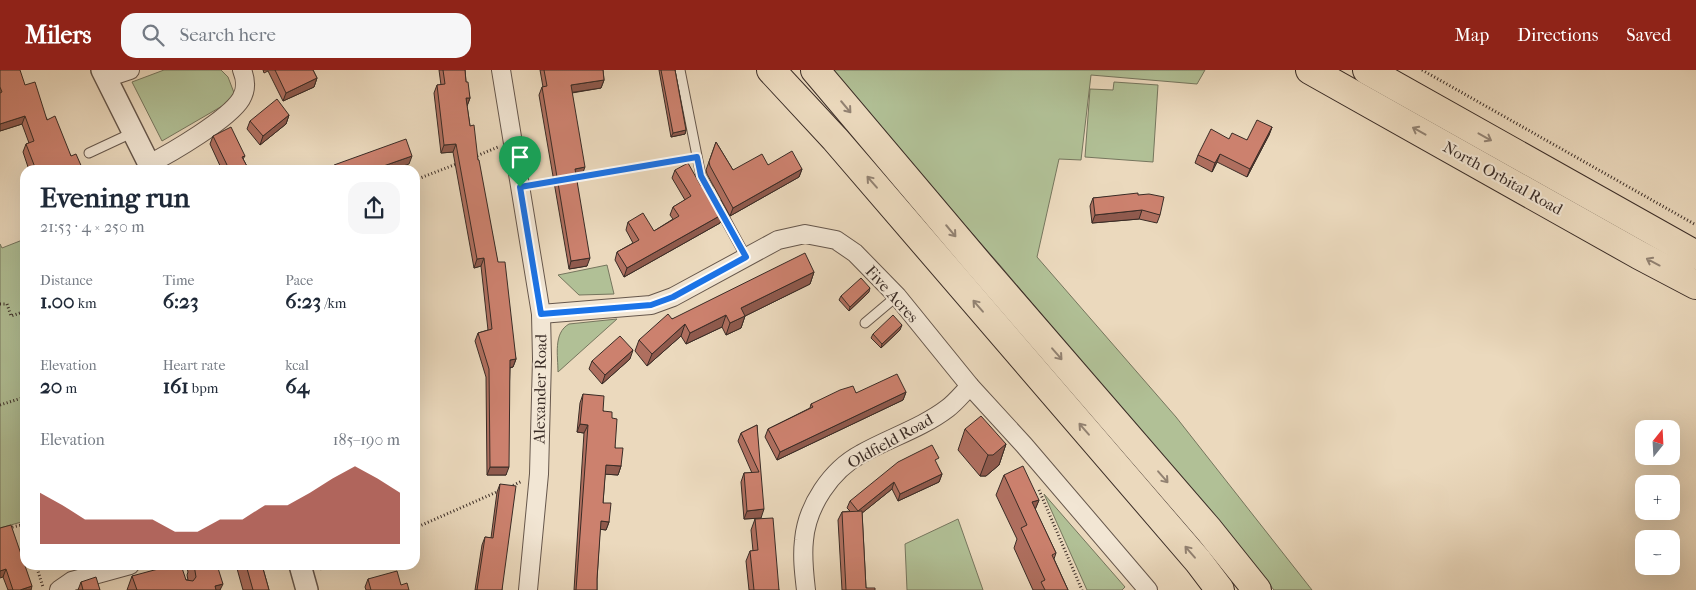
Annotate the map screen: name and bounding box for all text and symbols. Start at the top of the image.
search box [121,13,471,58]
text: Milers [25,21,91,49]
icon: search [139,21,167,49]
text: Search here [179,24,276,46]
text: Map [1455,25,1489,46]
text: Directions [1517,25,1598,46]
text: Saved [1626,25,1671,46]
one-way arrow [840,101,852,114]
one-way arrow [1413,126,1427,136]
one-way arrow [1478,132,1493,142]
pin [499,136,541,187]
street label: North Orbital Road [1440,137,1566,219]
icon: arrive [506,143,534,171]
one-way arrow [867,176,878,189]
text: Evening run [40,181,190,214]
button: share [348,182,400,234]
text: 21:53 · 4 × 250 m [40,217,145,236]
one-way arrow [946,224,957,237]
one-way arrow [1646,257,1661,266]
street label: Five Acres [862,262,923,326]
text: Distance [40,272,93,289]
text: Time [163,272,194,289]
text: Pace [285,272,313,289]
text: 1.00 [40,289,75,313]
text: 6:23 [163,289,199,313]
text: 6:23 [285,289,321,313]
text: km [75,295,97,312]
text: /km [321,295,346,312]
one-way arrow [972,299,984,312]
street label: Alexander Road [530,334,550,445]
one-way arrow [1051,348,1063,361]
text: Elevation [40,357,97,374]
text: Heart rate [163,357,225,374]
text: kcal [285,357,309,374]
text: 20 [40,374,62,398]
text: 161 [163,374,189,398]
text: 64 [285,374,309,398]
text: m [62,380,77,397]
text: bpm [189,380,218,397]
street label: Oldfield Road [844,410,936,472]
north arrow [1635,420,1680,465]
map controls [1635,420,1680,575]
one-way arrow [1078,422,1090,435]
text: Elevation [40,430,105,449]
text: 185–190 m [333,430,400,449]
one-way arrow [1158,471,1169,484]
button: + [1635,475,1680,520]
button: − [1635,530,1680,575]
one-way arrow [1185,546,1196,559]

